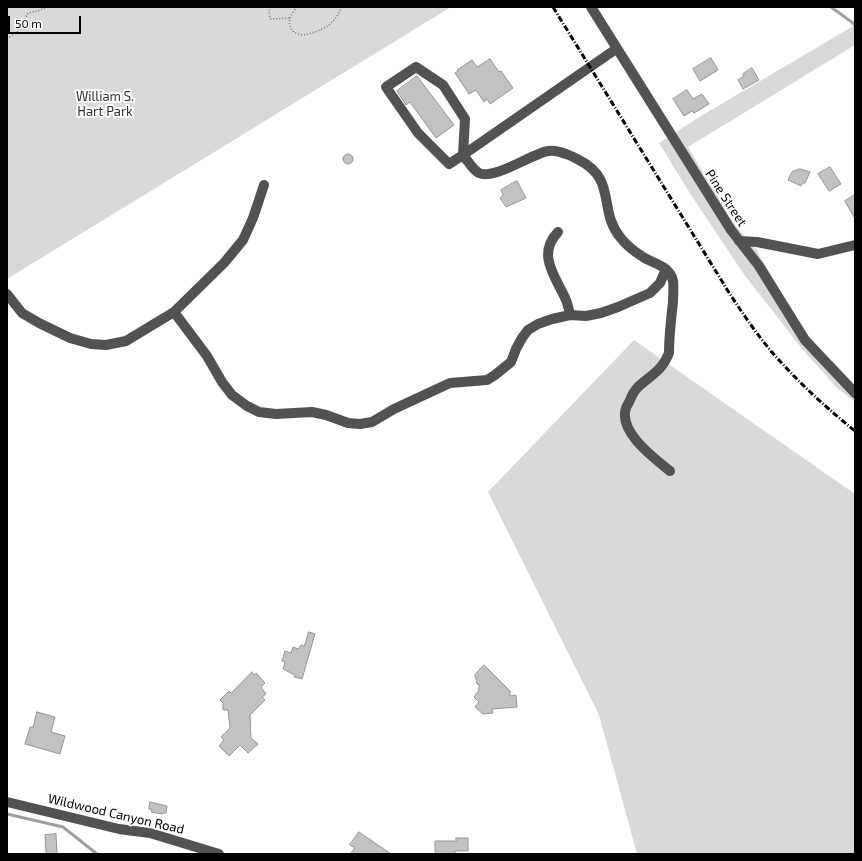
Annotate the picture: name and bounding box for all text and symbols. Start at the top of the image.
scale bar [10,8,83,34]
text: 50 m [15,16,42,30]
park label: William S. Hart Park [76,89,134,120]
street label: Pine Street [702,167,750,229]
street label: Wildwood Canyon Road [46,791,186,837]

